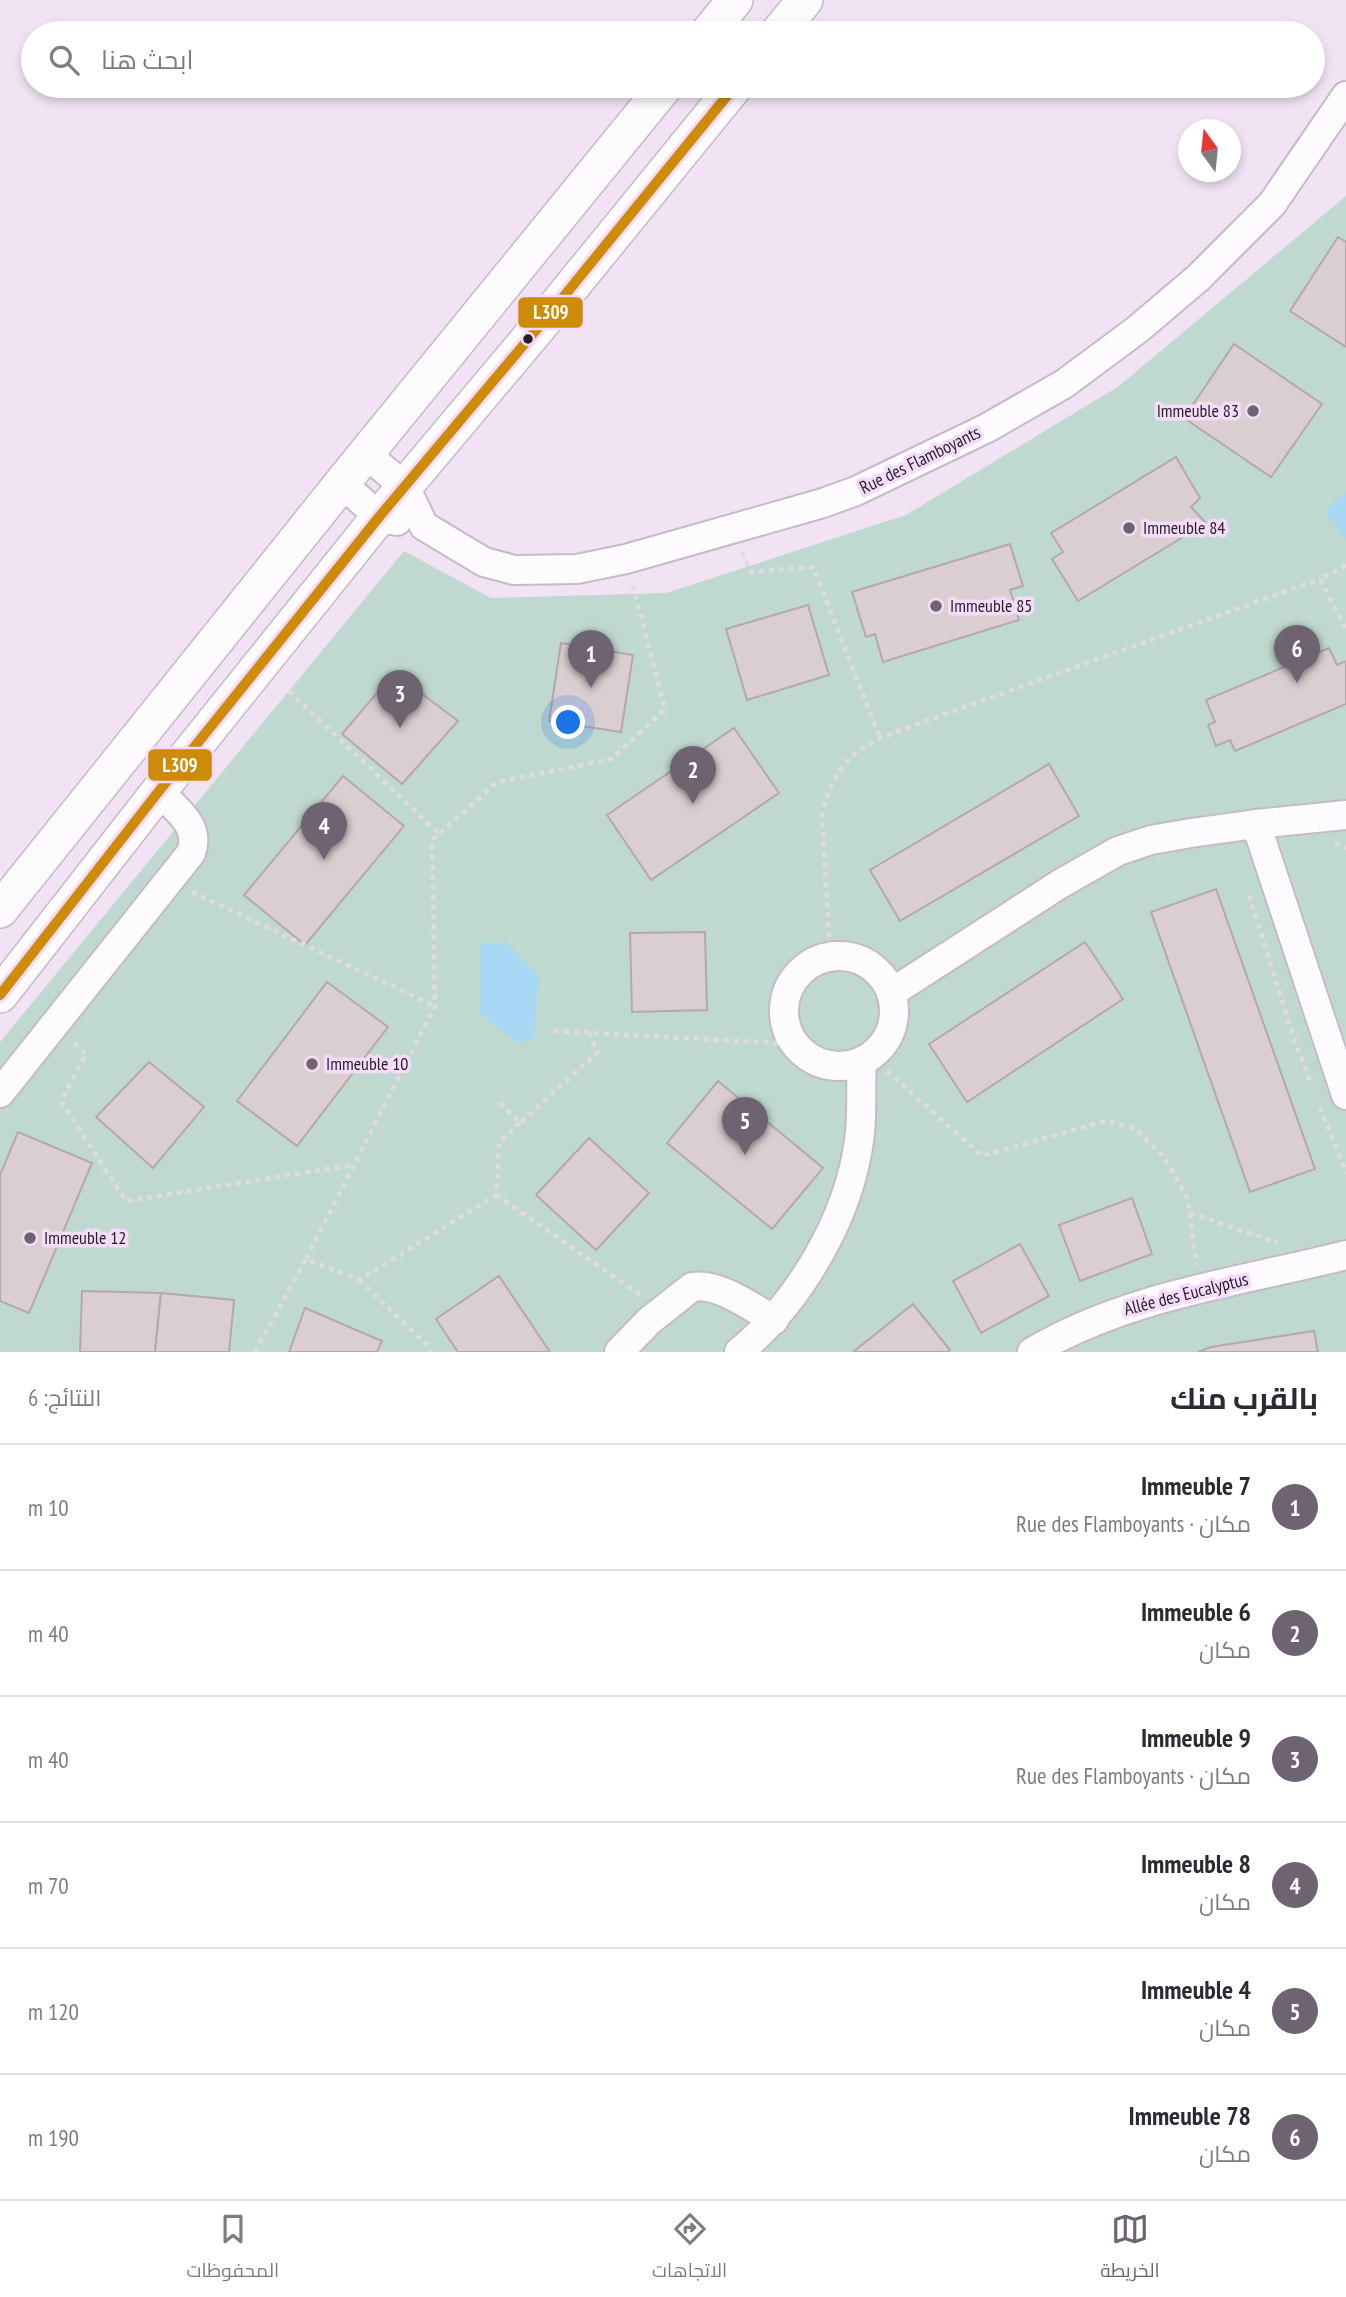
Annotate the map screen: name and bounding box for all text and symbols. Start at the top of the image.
search box [21,21,1325,98]
icon: search [45,41,83,79]
text: ابحث هنا [101,43,193,76]
north arrow [1178,119,1241,182]
line badge: L309 [517,296,584,329]
text: L309 [533,300,569,324]
unlabelled marker [521,332,535,346]
place label: Immeuble 83 [1157,399,1239,422]
marker: Immeuble 83 [1245,403,1261,419]
street label: Rue des Flamboyants [856,420,984,499]
place label: Immeuble 84 [1143,516,1225,539]
marker: Immeuble 84 [1121,520,1137,536]
place label: Immeuble 85 [950,594,1032,617]
marker: Immeuble 85 [928,598,944,614]
pin: 6 [1274,625,1320,683]
pin: 1 [568,630,614,688]
pin: 3 [377,670,423,728]
your location [551,705,585,739]
pin: 2 [670,746,716,804]
line badge: L309 [147,748,213,782]
text: L309 [162,753,198,777]
pin: 4 [301,802,347,860]
place label: Immeuble 10 [326,1052,408,1075]
marker: Immeuble 10 [304,1056,320,1072]
pin: 5 [722,1097,768,1155]
place label: Immeuble 12 [44,1226,126,1249]
marker: Immeuble 12 [22,1230,38,1246]
street label: Allée des Eucalyptus [1121,1267,1250,1320]
text: بالقرب منك [1170,1378,1318,1417]
text: النتائج: 6 [28,1383,101,1412]
text: Immeuble 7 [1141,1469,1251,1502]
text: 10 m [28,1493,69,1522]
text: 1 [1290,1493,1301,1522]
text: مكان · Rue des Flamboyants [1016,1509,1251,1538]
text: Immeuble 6 [1141,1595,1251,1628]
text: 40 m [28,1619,69,1648]
text: 2 [1290,1619,1301,1648]
text: مكان [1199,1635,1251,1664]
text: Immeuble 9 [1141,1721,1251,1754]
text: 40 m [28,1745,69,1774]
text: 3 [1290,1745,1301,1774]
text: مكان · Rue des Flamboyants [1016,1761,1251,1790]
text: Immeuble 8 [1141,1847,1251,1880]
text: 70 m [28,1871,69,1900]
text: 4 [1290,1871,1301,1900]
text: مكان [1199,1887,1251,1916]
text: Immeuble 4 [1141,1973,1251,2006]
text: 120 m [28,1997,79,2026]
text: 5 [1290,1997,1301,2026]
text: مكان [1199,2013,1251,2042]
text: Immeuble 78 [1128,2099,1251,2132]
text: 190 m [28,2123,79,2152]
text: 6 [1290,2123,1301,2152]
text: مكان [1199,2139,1251,2168]
tab: المحفوظات [187,2210,279,2288]
tab: الاتجاهات [652,2210,727,2288]
tab: الخريطة [1100,2210,1160,2288]

